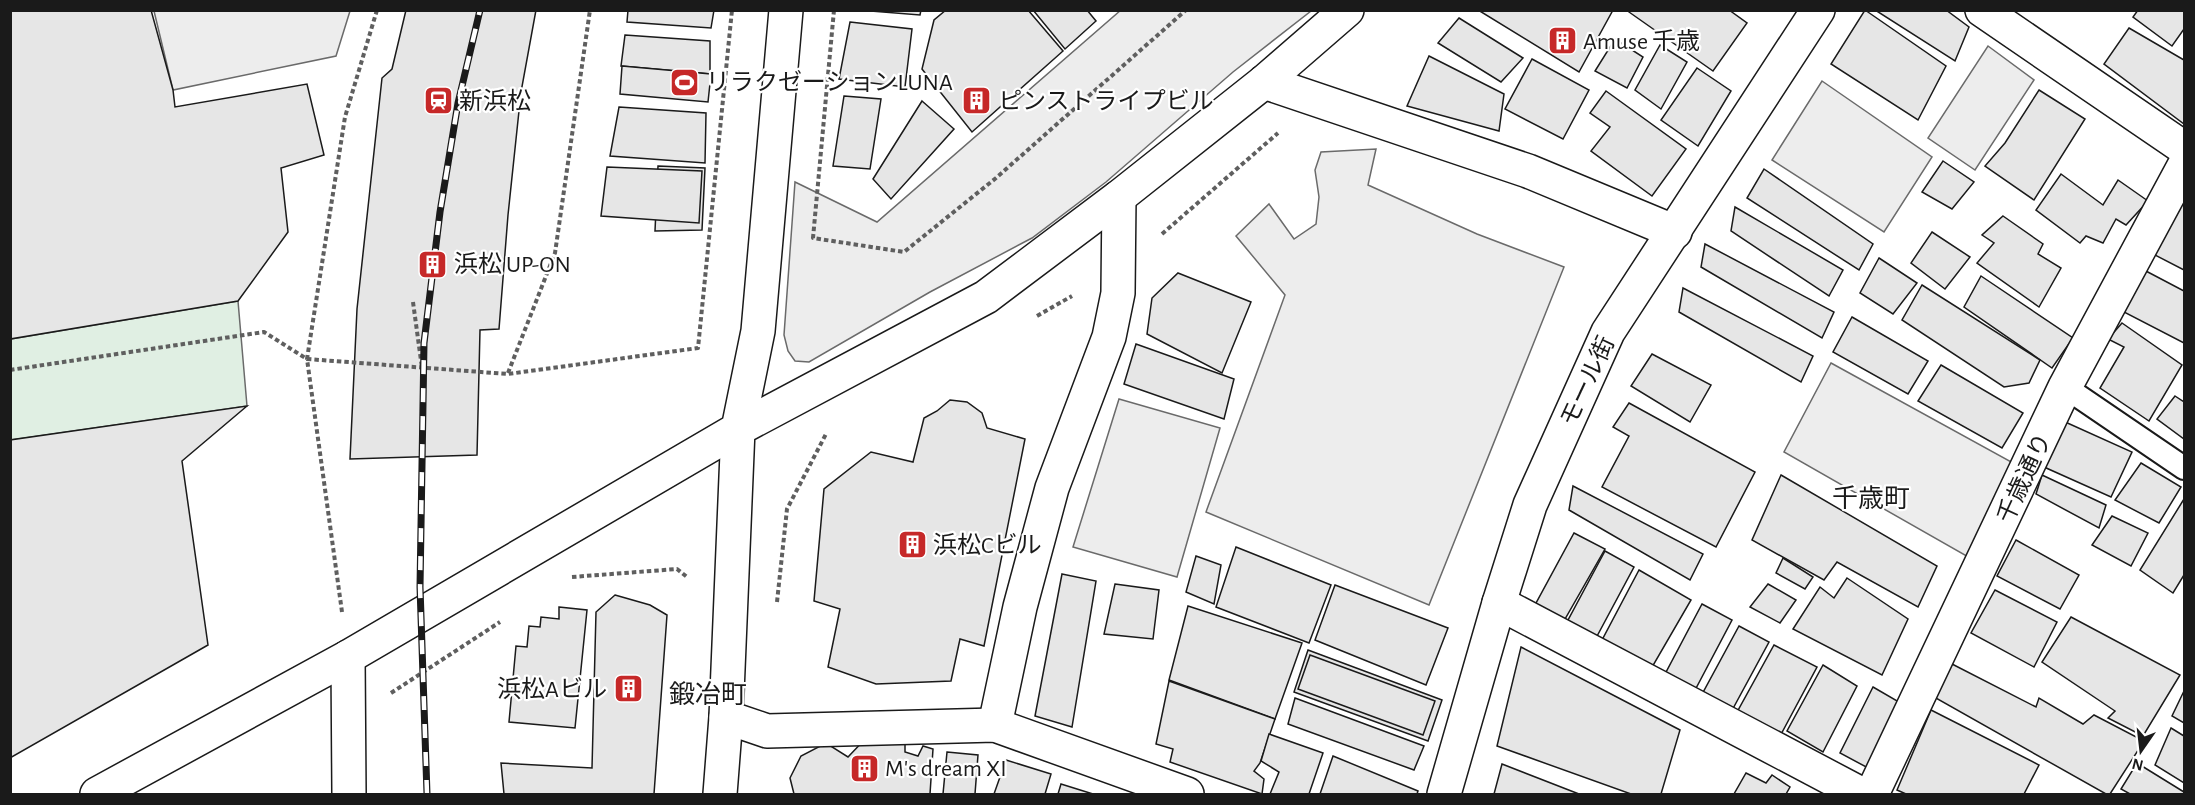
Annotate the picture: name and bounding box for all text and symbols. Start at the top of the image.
building icon: Amuse 千歳 [1546,25,1578,57]
place label: Amuse 千歳 [1583,28,1700,54]
sports icon: リラクゼーションLUNA [669,66,701,98]
place label: リラクゼーションLUNA [706,69,953,95]
station icon: 新浜松 [422,85,454,117]
building icon: ピンストライプビル [961,85,993,117]
place label: 新浜松 [459,88,531,114]
place label: ピンストライプビル [998,89,1214,114]
building icon: 浜松 UP-ON [417,248,449,280]
place label: 浜松 UP-ON [454,251,571,277]
street label: モール街 [1555,332,1619,430]
street label: 千歳通り [1992,429,2056,527]
district label: 千歳町 [1832,485,1910,512]
building icon: 浜松Cビル [896,529,928,561]
place label: 浜松Cビル [933,532,1041,558]
building icon: 浜松Aビル [612,673,644,705]
place label: 浜松Aビル [497,676,607,702]
district label: 鍛冶町 [669,680,747,708]
north arrow [2111,721,2171,781]
building icon: M's dream XI [848,752,880,784]
text: N [2130,755,2145,774]
place label: M's dream XI [885,757,1007,781]

